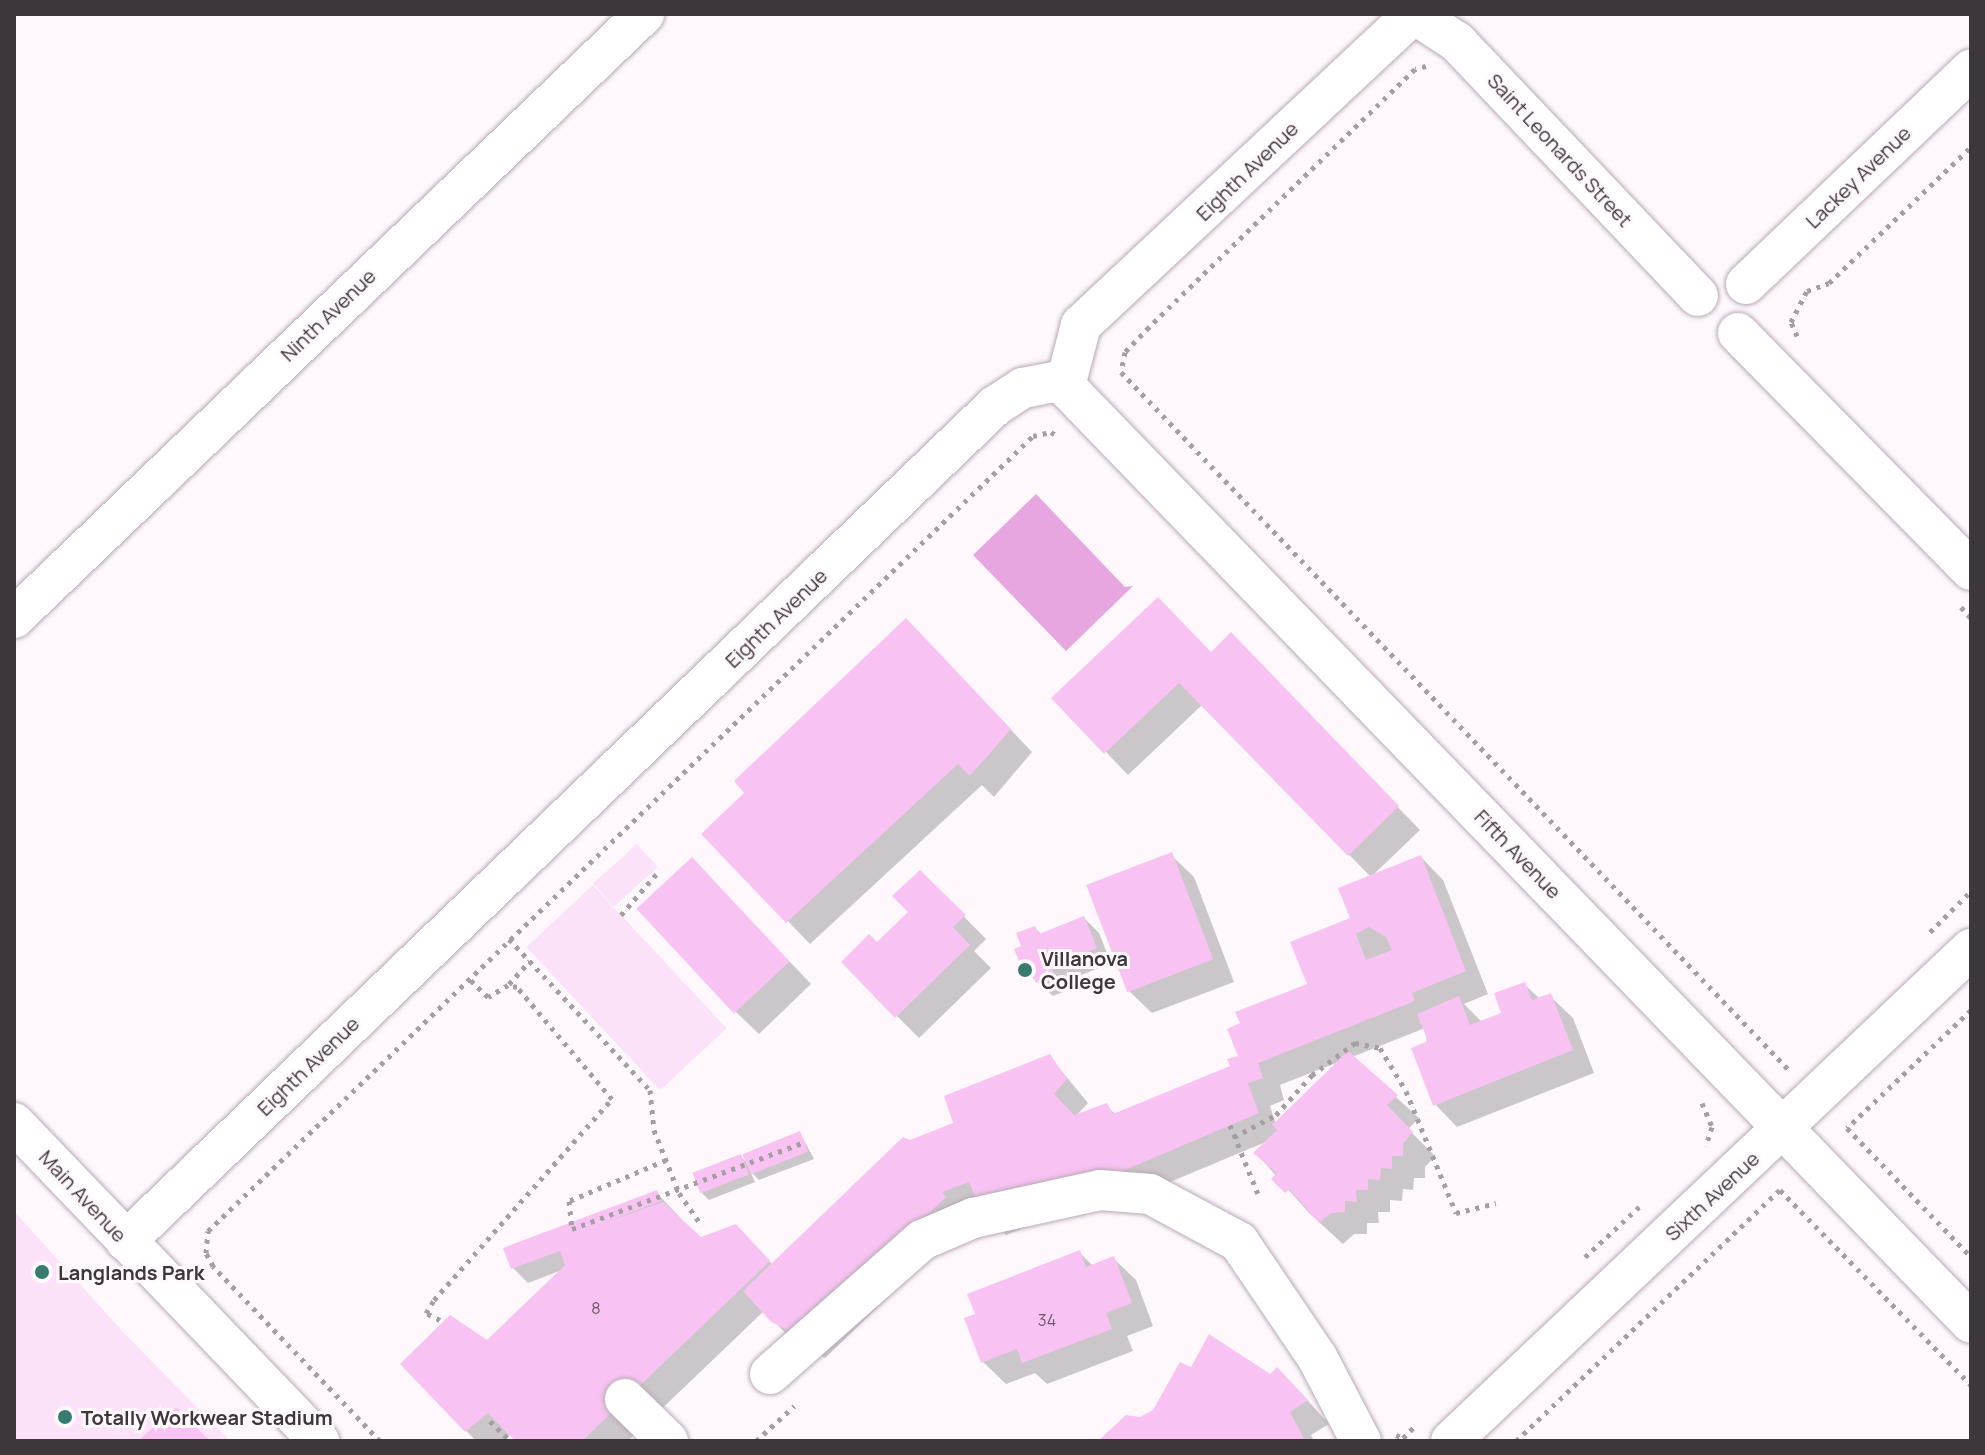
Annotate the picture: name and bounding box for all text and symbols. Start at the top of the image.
street label: Saint Leonards Street [1483,68,1637,232]
street label: Eighth Avenue [1191,116,1303,226]
street label: Lackey Avenue [1801,121,1915,233]
street label: Ninth Avenue [276,264,380,366]
street label: Eighth Avenue [720,563,832,673]
street label: Fifth Avenue [1470,805,1566,903]
place label: Villanova College [1041,946,1128,993]
marker: Villanova College [1016,961,1034,979]
street label: Eighth Avenue [252,1011,364,1121]
street label: Main Avenue [34,1145,132,1247]
street label: Sixth Avenue [1660,1146,1764,1246]
place label: Langlands Park [58,1260,204,1284]
marker: Langlands Park [33,1263,51,1281]
house number: 8 [591,1298,601,1318]
house number: 34 [1038,1310,1056,1330]
place label: Totally Workwear Stadium [81,1405,333,1429]
marker: Totally Workwear Stadium [56,1408,74,1426]

